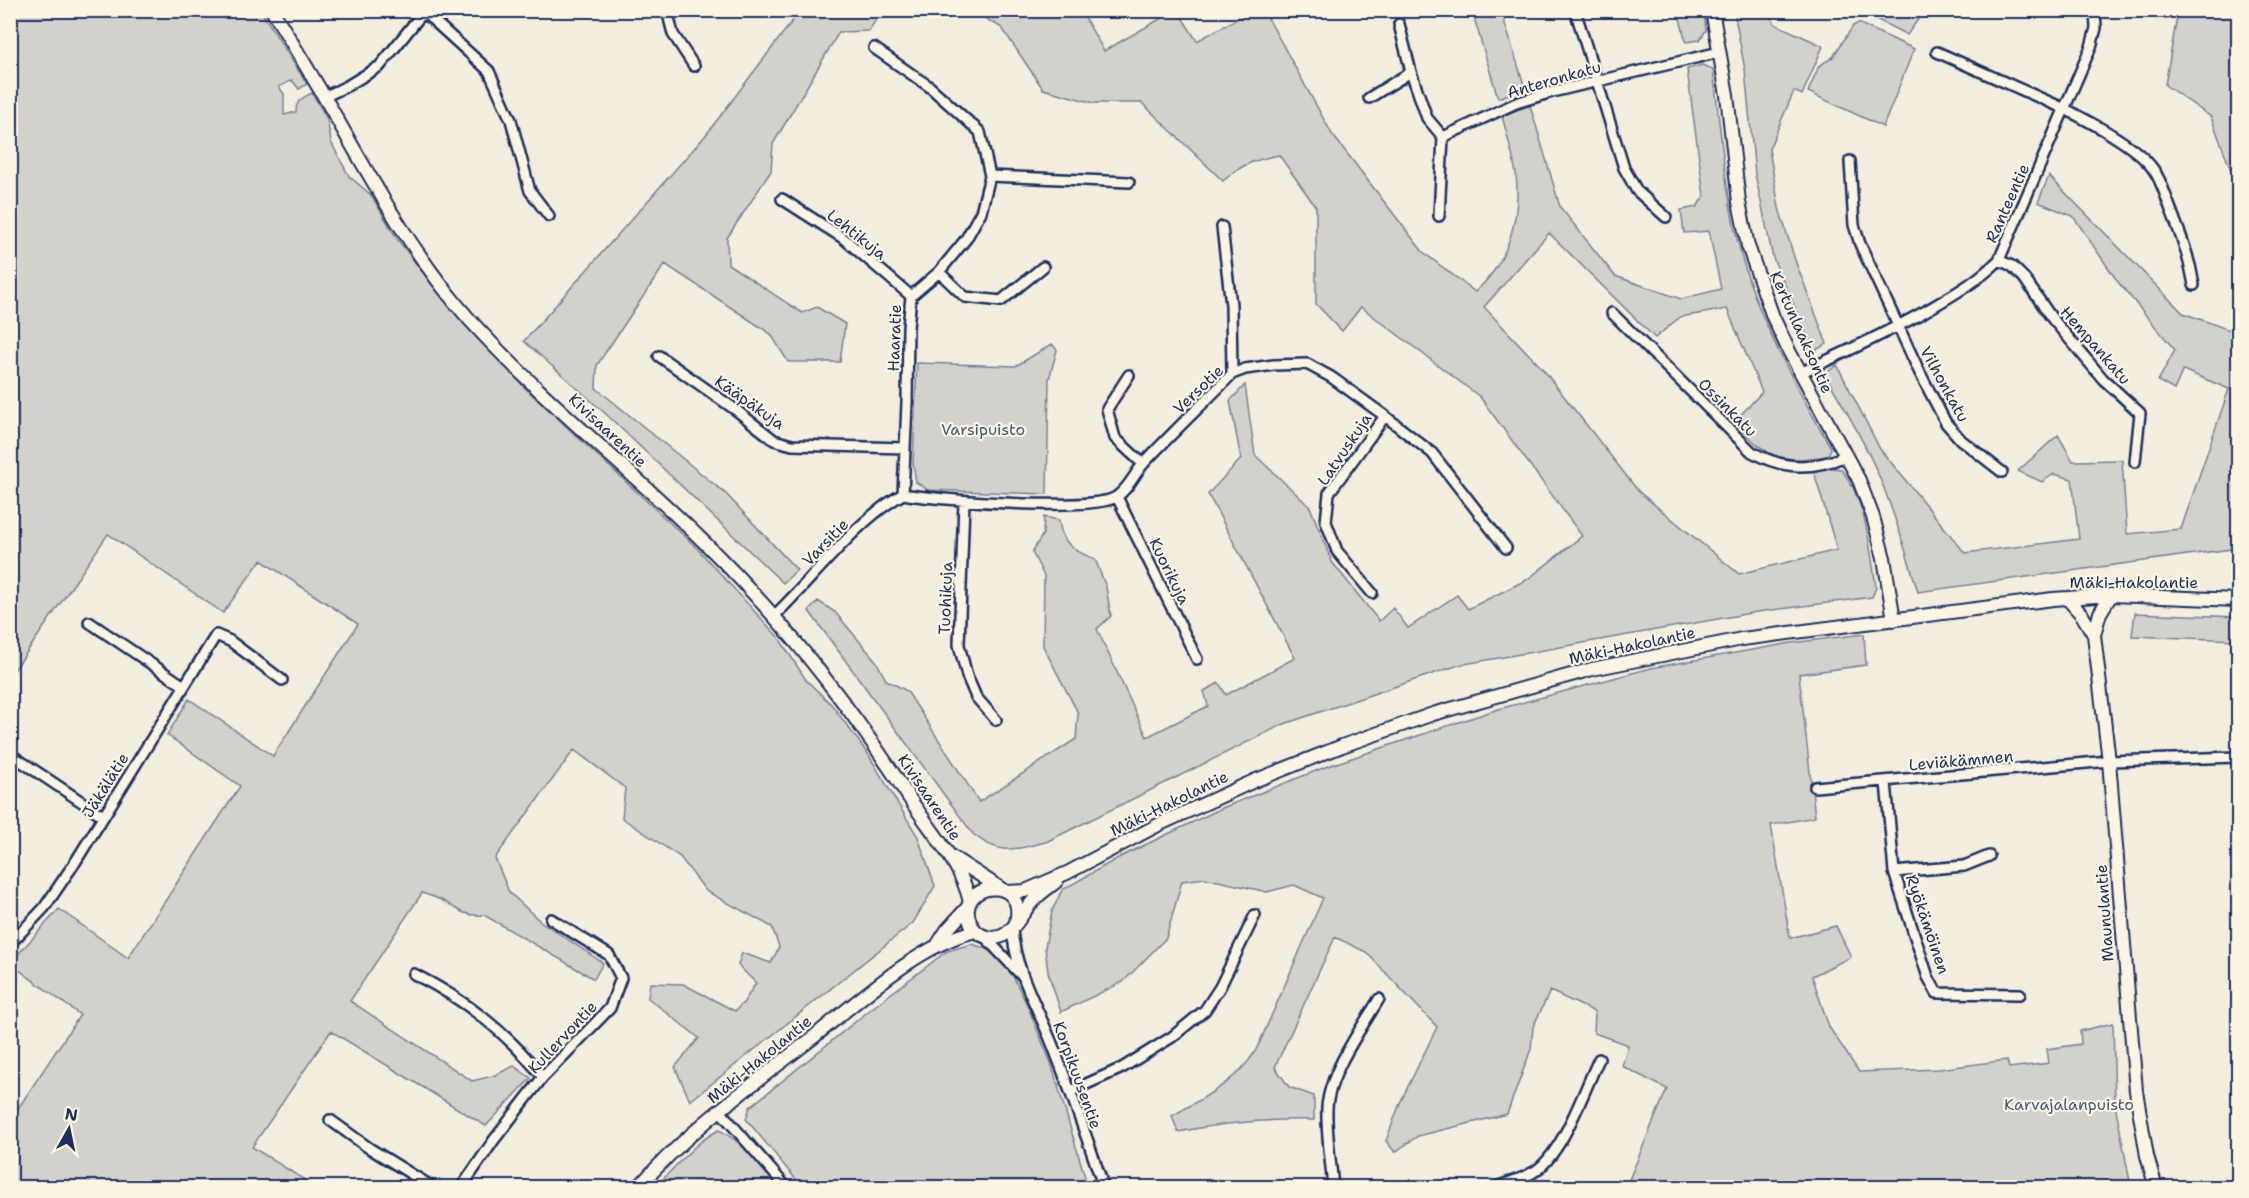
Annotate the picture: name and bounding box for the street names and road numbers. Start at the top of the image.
street label: Anteronkatu [1505,56,1604,103]
street label: Ranteentie [1981,160,2034,246]
street label: Lehtikuja [823,205,891,264]
street label: Kertunlaaksontie [1765,268,1838,397]
street label: Hempankatu [2056,302,2135,389]
street label: Haaratie [883,304,906,372]
street label: Vilhonkatu [1915,343,1974,426]
street label: Versotie [1169,360,1228,419]
street label: Kääpäkuja [711,371,789,434]
street label: Ossinkatu [1694,373,1762,441]
street label: Kivisaarentie [564,389,651,472]
street label: Latvuskuja [1313,409,1376,489]
street label: Varsitie [798,514,853,570]
street label: Kuorikuja [1144,534,1195,608]
street label: Tuohikuja [934,561,957,635]
street label: Mäki-Hakolantie [2070,572,2198,593]
street label: Mäki-Hakolantie [1567,622,1697,669]
street label: Leviäkämmen [1908,745,2014,776]
street label: Jäkälätie [77,749,134,822]
street label: Kivisaarentie [893,750,966,844]
street label: Mäki-Hakolantie [1107,766,1232,841]
street label: Maunulantie [2091,864,2118,962]
street label: Ryökämöinen [1901,872,1954,977]
street label: Kullervontie [523,996,602,1078]
street label: Mäki-Hakolantie [703,1011,816,1108]
street label: Korpikuusentie [1048,1019,1107,1132]

